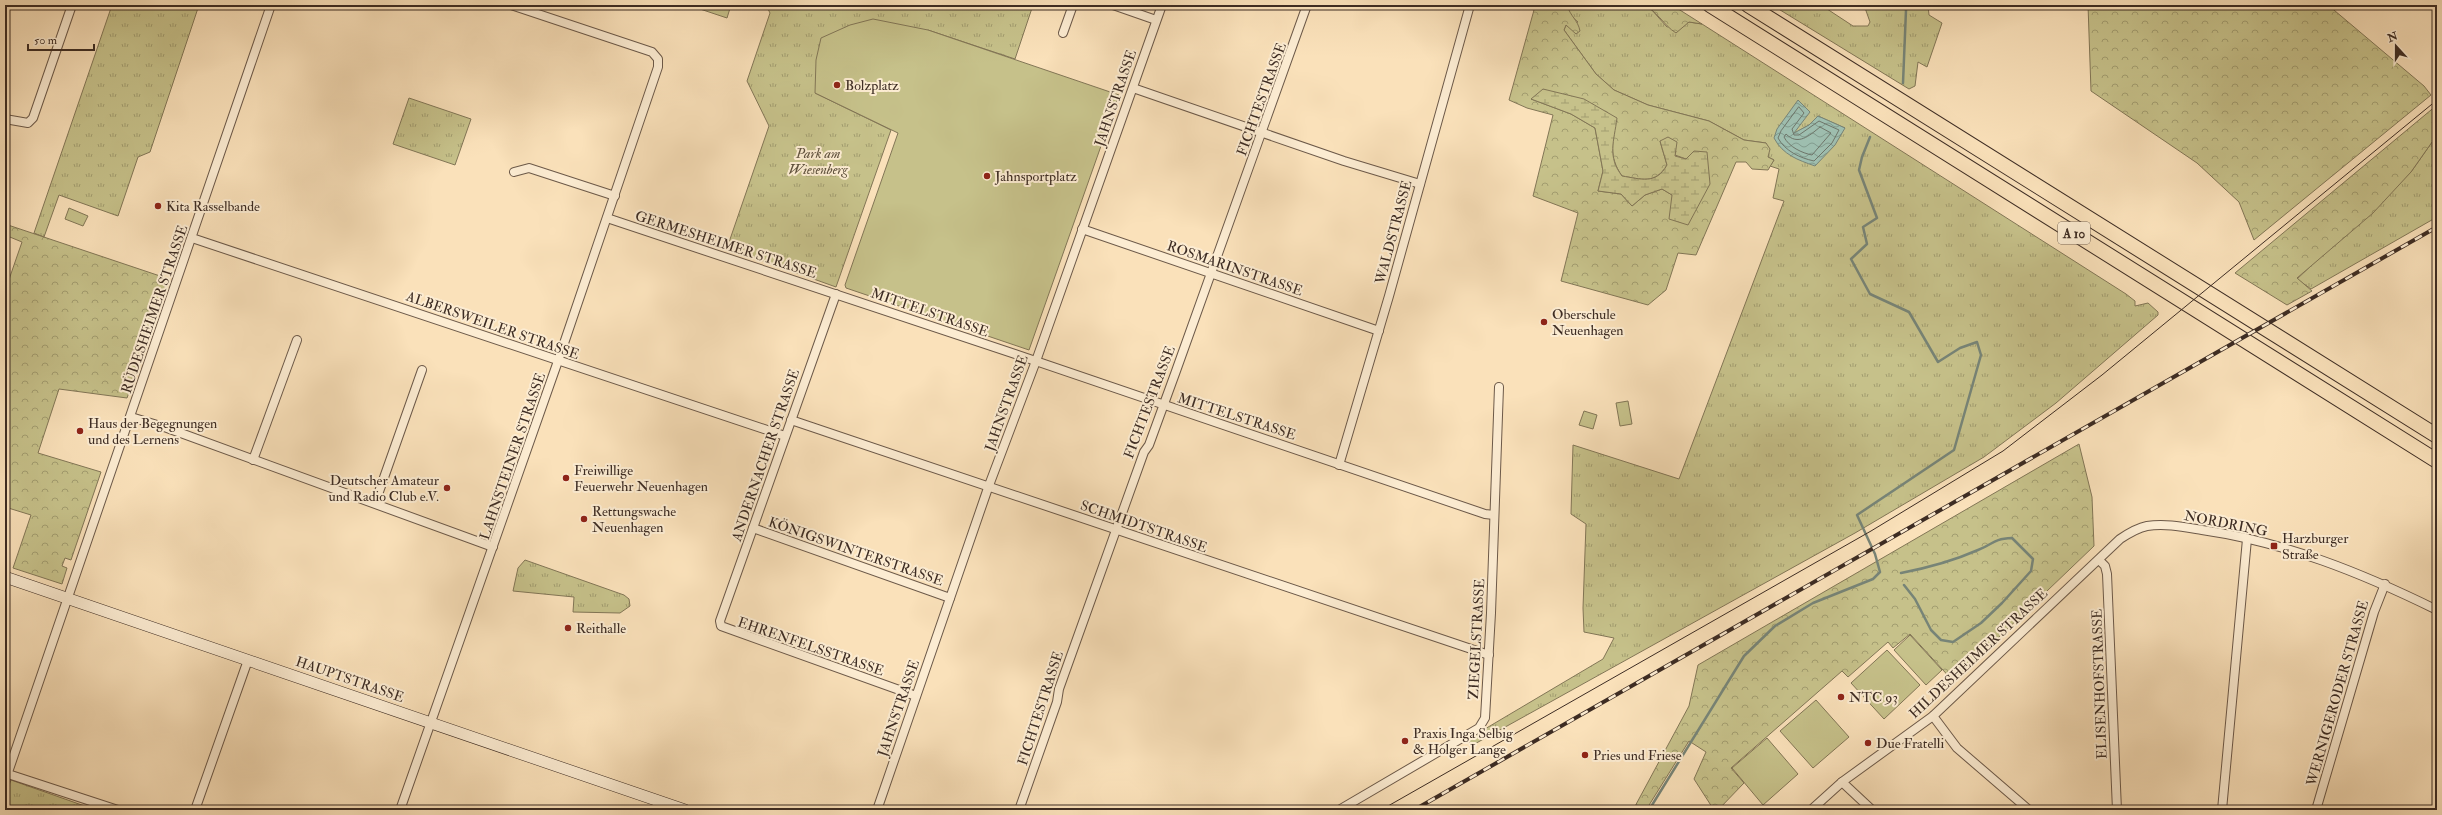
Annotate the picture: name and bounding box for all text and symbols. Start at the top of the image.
scale bar [28,26,94,52]
north arrow [2376,26,2416,66]
text: N [2385,29,2401,45]
text: 50 m [34,33,58,48]
street label: FICHTESTRASSE [1233,40,1290,158]
street label: JAHNSTRASSE [1091,48,1140,150]
place label: Bolzplatz [845,77,899,95]
marker: Bolzplatz [832,80,842,90]
park label: Park am Wiesenberg [788,145,849,178]
place label: Jahnsportplatz [994,168,1077,186]
marker: Jahnsportplatz [982,171,992,181]
street label: WALDSTRASSE [1371,178,1415,287]
place label: Kita Rasselbande [166,198,260,215]
marker: Kita Rasselbande [153,201,163,211]
street label: GERMESHEIMER STRASSE [633,207,819,282]
road number: A 10 [2058,222,2090,244]
street label: RÜDESHEIMER STRASSE [118,223,191,396]
street label: ROSMARINSTRASSE [1165,237,1305,300]
street label: MITTELSTRASSE [869,284,991,341]
street label: ALBERSWEILER STRASSE [403,287,582,363]
place label: Oberschule Neuenhagen [1552,306,1623,339]
marker: Oberschule Neuenhagen [1539,317,1549,327]
street label: FICHTESTRASSE [1120,343,1179,461]
street label: JAHNSTRASSE [981,353,1032,455]
street label: ANDERNACHER STRASSE [728,367,803,545]
street label: LAHNSTEINER STRASSE [476,370,549,542]
street label: MITTELSTRASSE [1176,389,1298,444]
place label: Haus der Begegnungen und des Lernens [88,415,217,448]
marker: Haus der Begegnungen und des Lernens [75,426,85,436]
place label: Freiwillige Feuerwehr Neuenhagen [574,462,708,495]
place label: Deutscher Amateur und Radio Club e.V. [329,472,440,505]
marker: Freiwillige Feuerwehr Neuenhagen [561,473,571,483]
marker: Deutscher Amateur und Radio Club e.V. [442,483,452,493]
street label: SCHMIDTSTRASSE [1078,497,1210,556]
place label: Rettungswache Neuenhagen [592,503,676,536]
street label: NORDRING [2183,507,2269,540]
street label: KÖNIGSWINTERSTRASSE [766,513,946,589]
marker: Rettungswache Neuenhagen [579,514,589,524]
place label: Harzburger Straße [2282,530,2349,563]
marker: Harzburger Straße [2269,541,2279,551]
street label: ZIEGELSTRASSE [1465,578,1488,700]
street label: HILDESHEIMER STRASSE [1906,585,2051,722]
street label: WERNIGERODER STRASSE [2303,598,2372,789]
street label: ELISENHOFSTRASSE [2088,608,2111,759]
street label: EHRENFELSSTRASSE [735,613,886,680]
place label: Reithalle [576,620,626,637]
marker: Reithalle [563,623,573,633]
street label: FICHTESTRASSE [1014,649,1067,768]
street label: HAUPTSTRASSE [293,653,406,706]
street label: JAHNSTRASSE [874,658,923,760]
place label: NTC 93 [1849,689,1898,706]
marker: NTC 93 [1836,692,1846,702]
place label: Praxis Inga Selbig & Holger Lange [1413,725,1514,758]
place label: Due Fratelli [1876,735,1944,752]
marker: Praxis Inga Selbig & Holger Lange [1400,736,1410,746]
marker: Due Fratelli [1863,738,1873,748]
place label: Pries und Friese [1593,747,1682,764]
marker: Pries und Friese [1580,750,1590,760]

